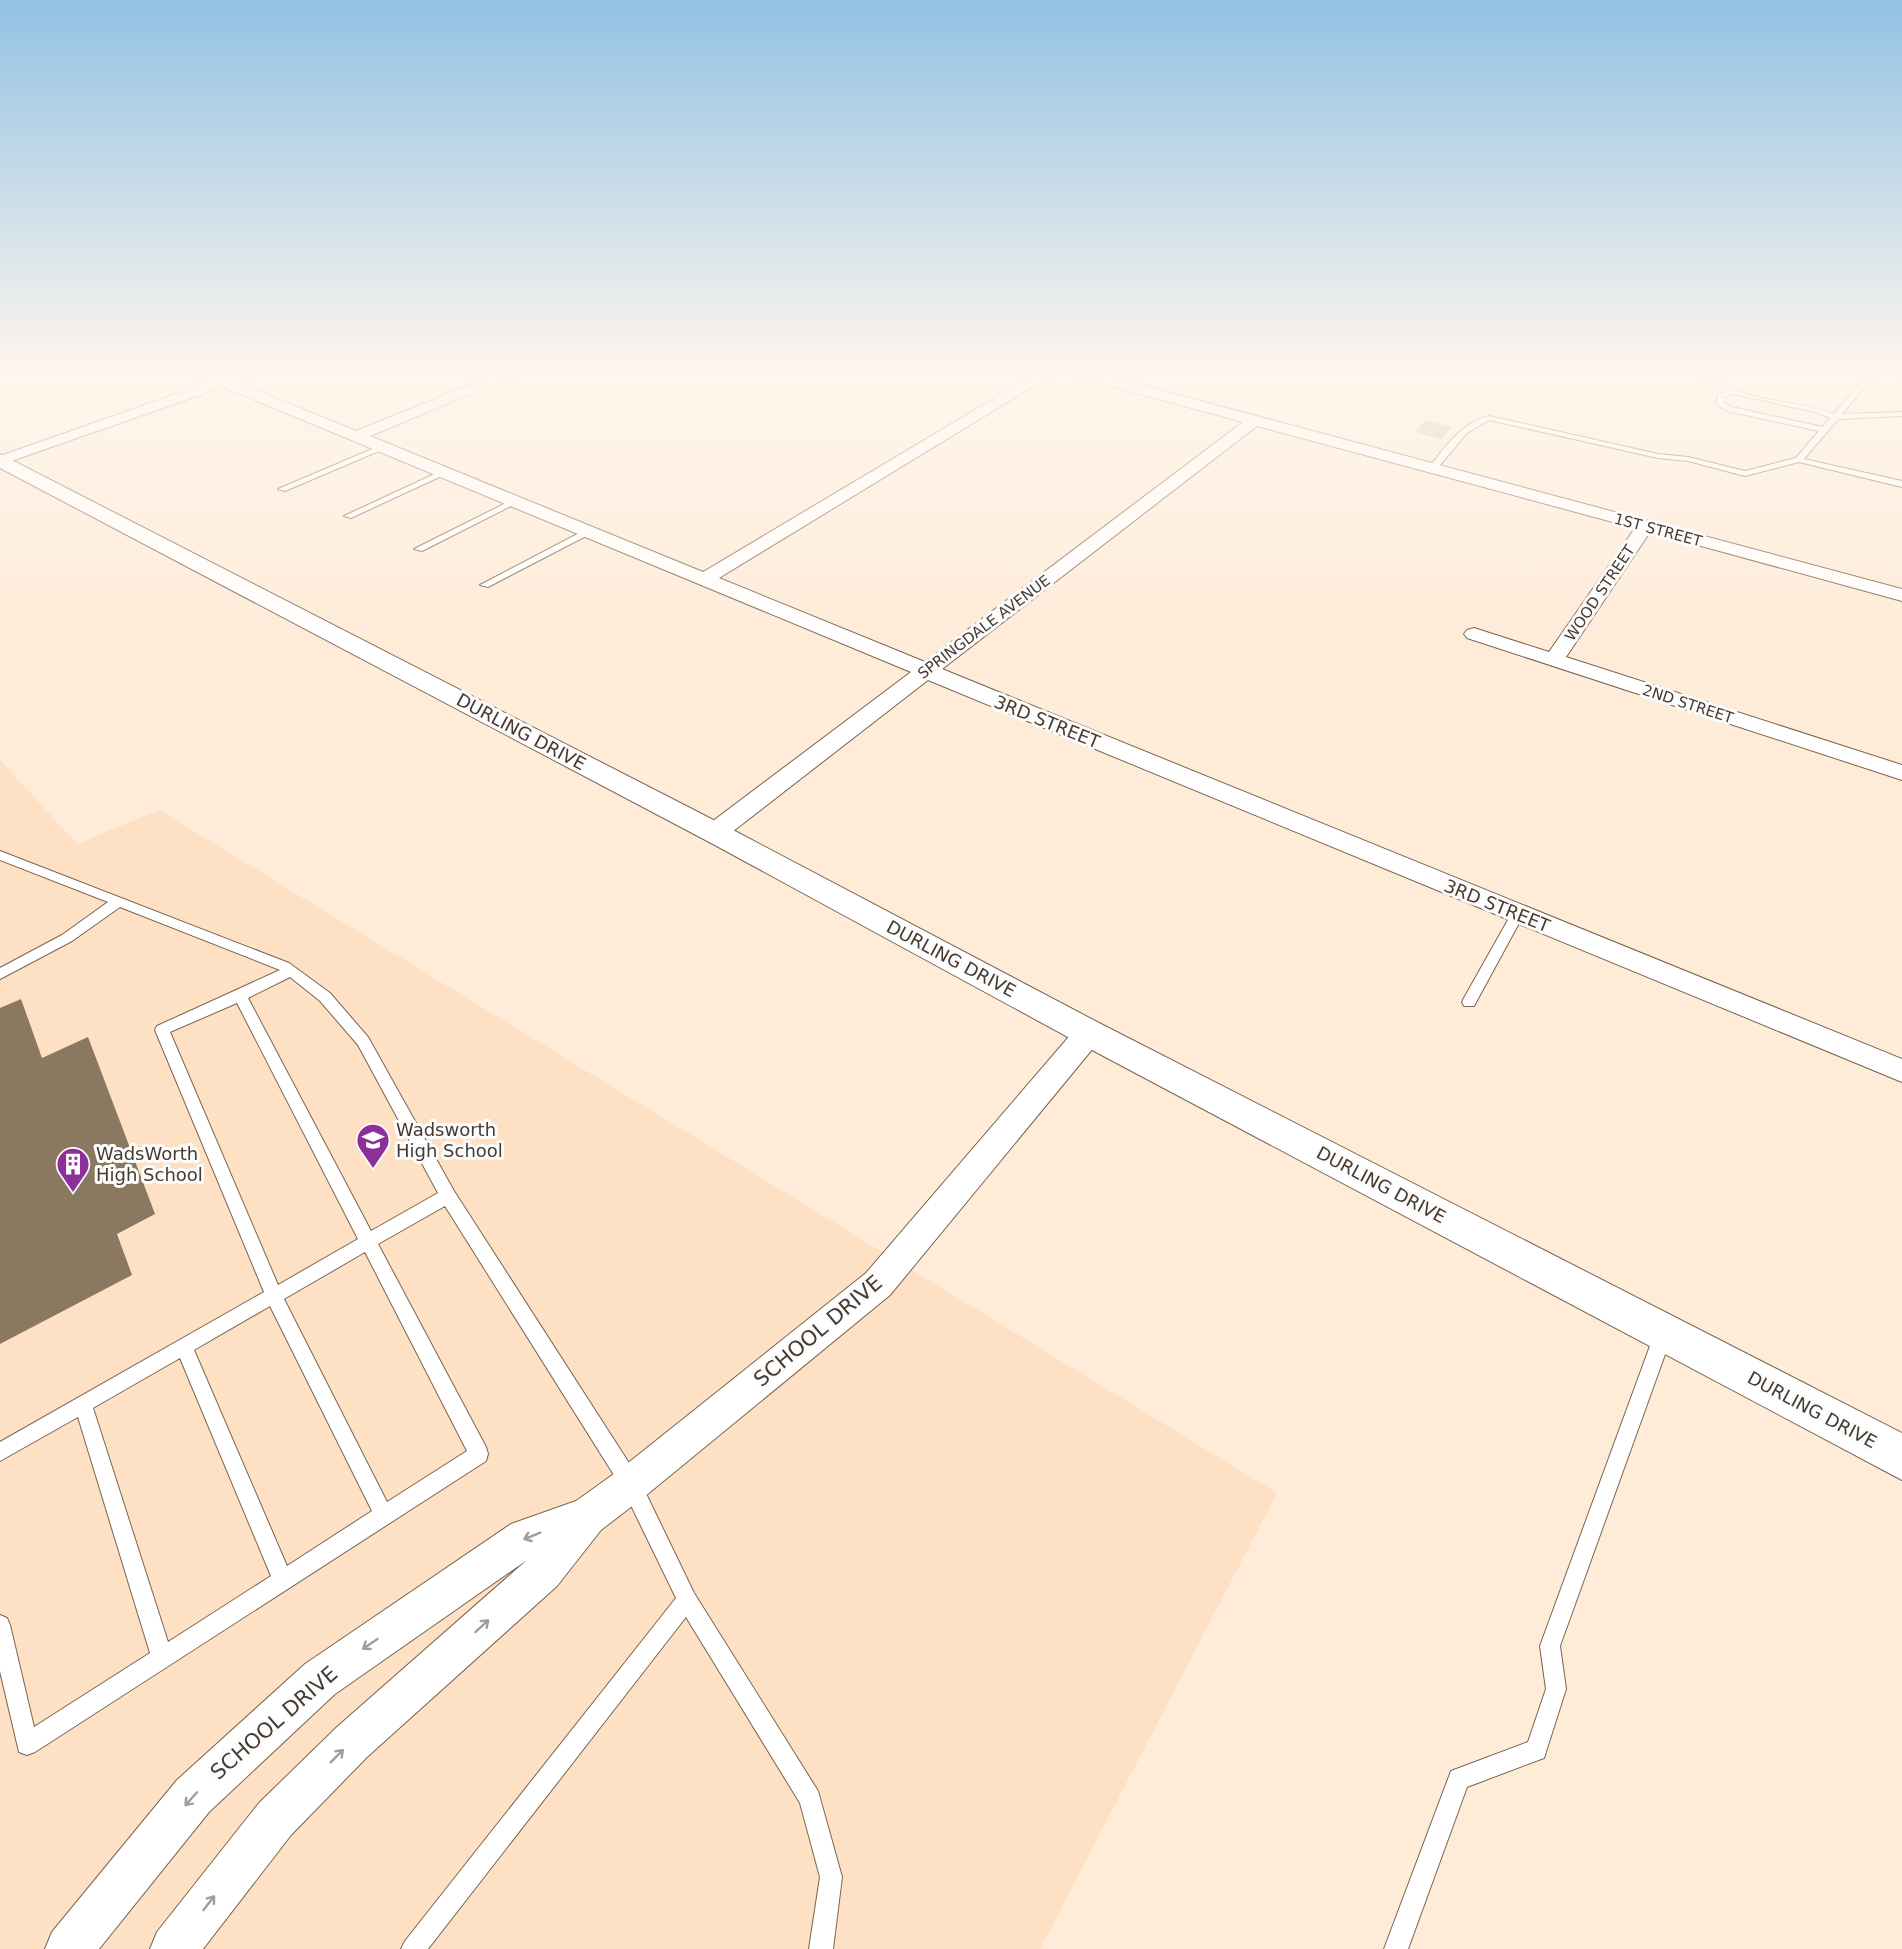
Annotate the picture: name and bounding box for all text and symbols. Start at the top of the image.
street label: 1ST STREET [1612,510,1705,551]
street label: WOOD STREET [1561,541,1639,644]
street label: SPRINGDALE AVENUE [914,571,1054,683]
street label: 2ND STREET [1640,681,1736,727]
street label: DURLING DRIVE [453,689,589,774]
street label: 3RD STREET [991,691,1104,753]
street label: 3RD STREET [1441,875,1554,937]
street label: DURLING DRIVE [883,916,1019,1001]
place label: Wadsworth High School [396,1119,503,1161]
school or university icon: Wadsworth High School [355,1122,391,1169]
street label: DURLING DRIVE [1313,1142,1449,1227]
place label: WadsWorth High School [96,1143,203,1185]
building icon: WadsWorth High School [55,1146,91,1193]
street label: SCHOOL DRIVE [749,1270,887,1392]
street label: DURLING DRIVE [1744,1367,1880,1452]
one-way arrow [523,1531,542,1542]
one-way arrow [474,1619,489,1633]
one-way arrow [363,1638,379,1650]
street label: SCHOOL DRIVE [206,1662,342,1784]
one-way arrow [330,1748,345,1763]
one-way arrow [184,1791,198,1806]
one-way arrow [203,1895,216,1911]

